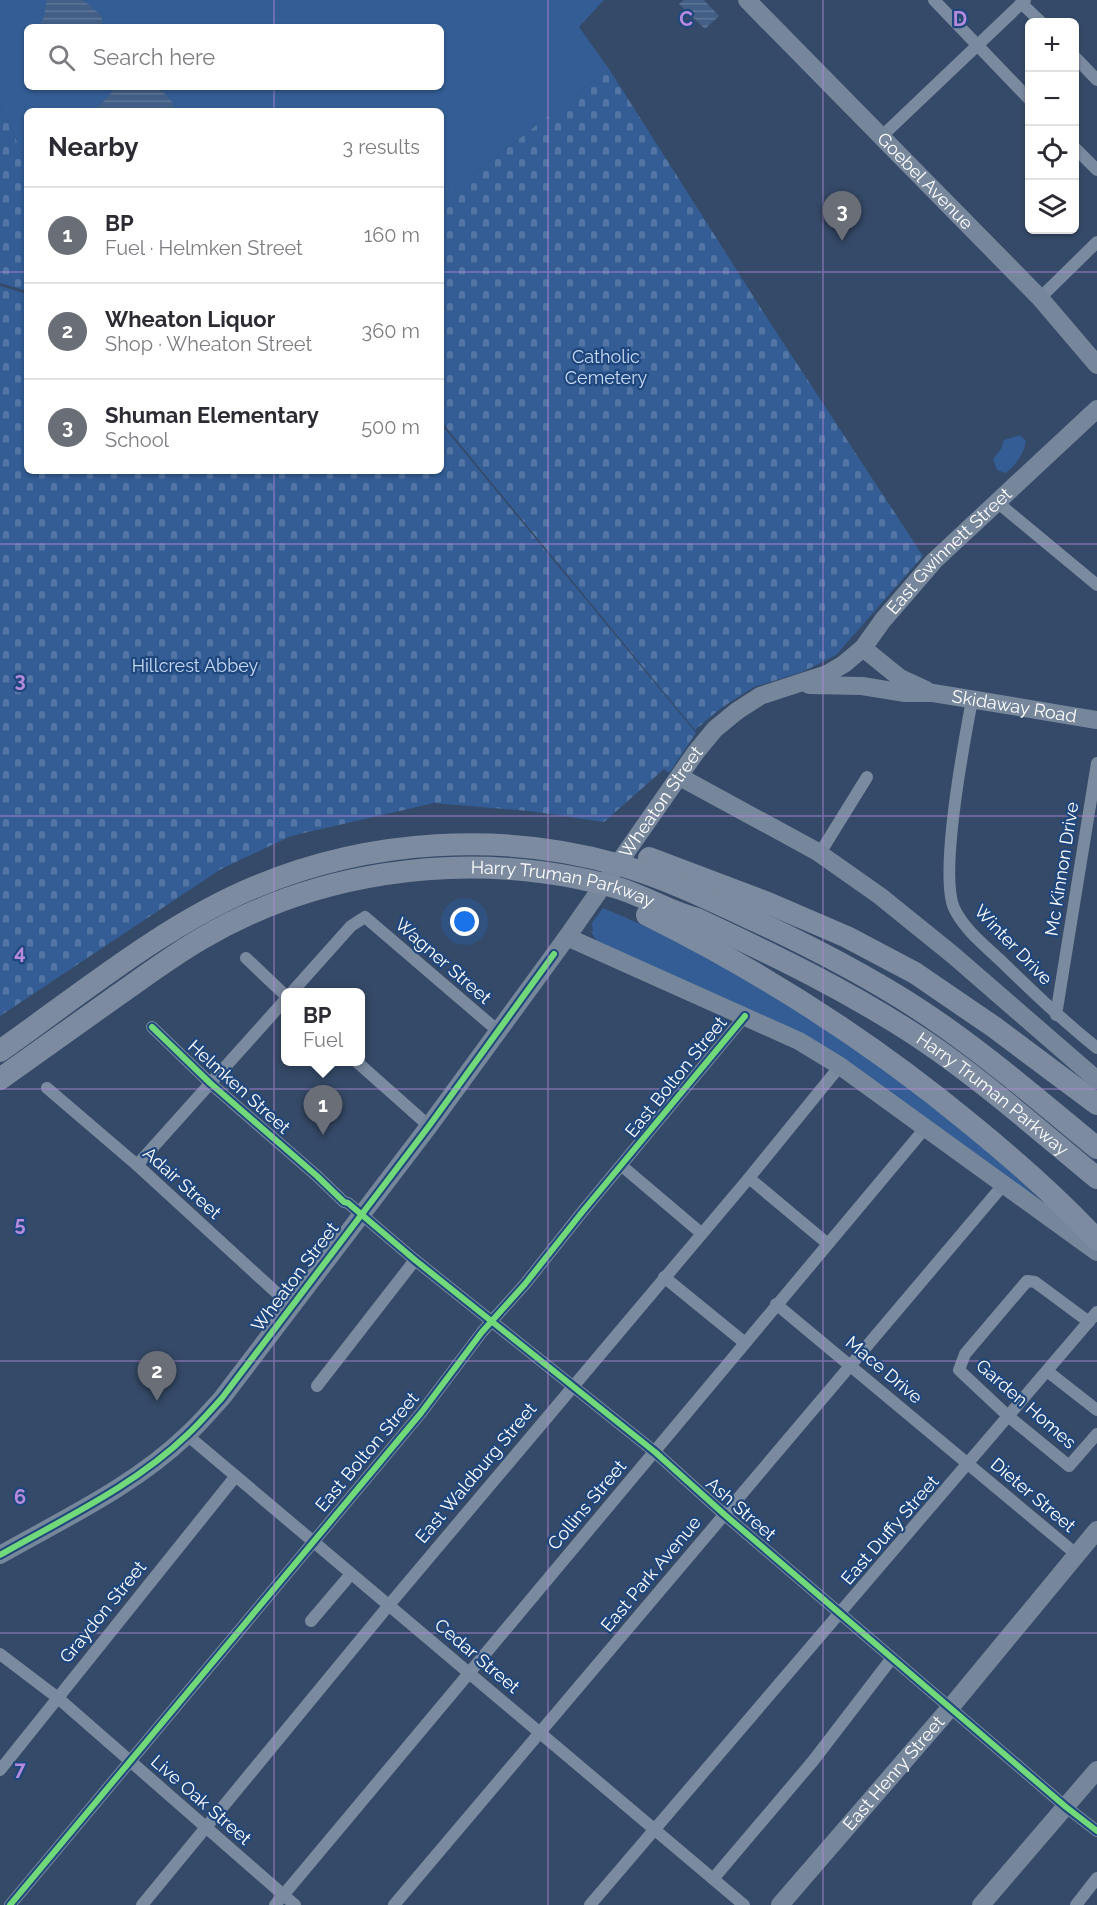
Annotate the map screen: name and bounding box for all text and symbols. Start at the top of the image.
text: C [679,7,693,31]
text: D [953,7,967,31]
map controls [1025,18,1079,234]
button: + [1025,18,1079,72]
search box [24,24,444,90]
icon: search [45,41,78,74]
text: Search here [93,44,215,70]
button: − [1025,72,1079,126]
button: locate [1025,126,1079,180]
street label: Goebel Avenue [873,128,978,234]
text: Nearby [48,132,138,162]
text: 3 results [342,135,420,159]
button: layers [1025,180,1079,234]
pin: 3 [822,192,862,241]
text: BP [105,210,134,236]
text: 1 [63,223,72,247]
text: 160 m [364,223,420,247]
text: Fuel · Helmken Street [105,236,303,260]
text: Wheaton Liquor [105,306,275,332]
text: 2 [62,319,73,343]
text: 360 m [362,319,420,343]
text: Shop · Wheaton Street [105,332,312,356]
park label: Catholic Cemetery [565,346,647,388]
text: Shuman Elementary [105,402,319,428]
text: 3 [62,415,73,439]
text: 500 m [361,415,420,439]
text: School [105,428,169,452]
street label: East Gwinnett Street [882,483,1016,618]
park label: Hillcrest Abbey [132,655,259,676]
text: 3 [14,668,26,692]
street label: Skidaway Road [950,685,1078,727]
street label: Wheaton Street [614,742,707,862]
street label: Mc Kinnon Drive [1041,800,1083,937]
street label: Harry Truman Parkway [471,857,658,911]
street label: Winter Drive [970,900,1057,989]
your location [450,907,479,936]
street label: Wagner Street [391,913,496,1008]
text: 4 [14,940,26,964]
popup [281,988,365,1066]
text: BP [303,1002,332,1028]
street label: East Bolton Street [621,1012,731,1141]
text: Fuel [303,1028,343,1052]
street label: Harry Truman Parkway [913,1028,1073,1160]
street label: Helmken Street [184,1035,295,1138]
pin: 1 [304,1086,342,1135]
street label: Adair Street [139,1142,225,1223]
text: 5 [14,1212,26,1236]
street label: Wheaton Street [247,1218,342,1335]
street label: Mace Drive [842,1332,927,1408]
pin: 2 [138,1352,176,1401]
street label: Garden Homes [972,1355,1081,1453]
street label: East Bolton Street [311,1388,423,1516]
street label: East Waldburg Street [411,1398,540,1547]
street label: Dieter Street [987,1453,1080,1536]
street label: Collins Street [543,1456,630,1554]
street label: East Duffy Street [836,1471,943,1589]
street label: Ash Street [702,1473,781,1545]
text: 6 [14,1485,26,1509]
street label: East Park Avenue [596,1511,705,1636]
street label: Graydon Street [55,1556,150,1667]
street label: Cedar Street [431,1614,524,1697]
street label: East Henry Street [838,1711,948,1834]
street label: Live Oak Street [147,1750,256,1849]
text: 7 [14,1757,26,1781]

